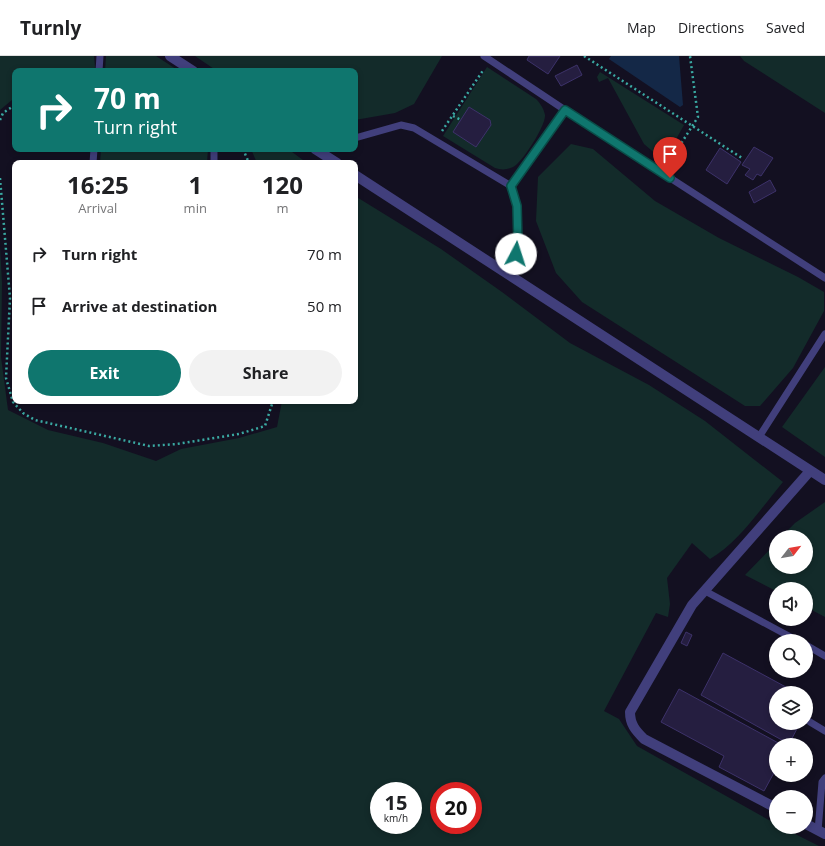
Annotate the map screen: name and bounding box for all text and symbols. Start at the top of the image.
text: Turnly [20,15,81,41]
text: Map [627,18,656,37]
text: Directions [678,18,744,37]
text: Saved [766,18,805,37]
text: 70 m [94,79,161,117]
icon: right [28,84,80,136]
text: Turn right [94,115,177,139]
pin [653,137,687,178]
icon: arrive [659,143,681,165]
text: 16:25 [67,168,129,201]
text: 1 [188,168,202,201]
text: 120 [262,168,303,201]
text: Arrival [78,199,117,217]
text: min [184,199,207,217]
text: m [276,199,288,217]
position arrow [495,233,537,275]
icon: right [28,243,50,265]
text: Turn right [62,244,137,264]
text: 70 m [307,244,342,264]
icon: arrive [28,295,50,317]
text: Arrive at destination [62,296,217,316]
text: 50 m [307,296,342,316]
button: Exit [28,350,181,396]
button: Share [189,350,342,396]
north arrow [769,530,813,574]
map controls [769,530,813,834]
button: sound [769,582,813,626]
button: search [769,634,813,678]
button: layers [769,686,813,730]
button: + [769,738,813,782]
speed limit sign: 20 [430,782,482,834]
text: 15 [385,789,407,816]
button: − [769,790,813,834]
text: km/h [384,811,408,825]

